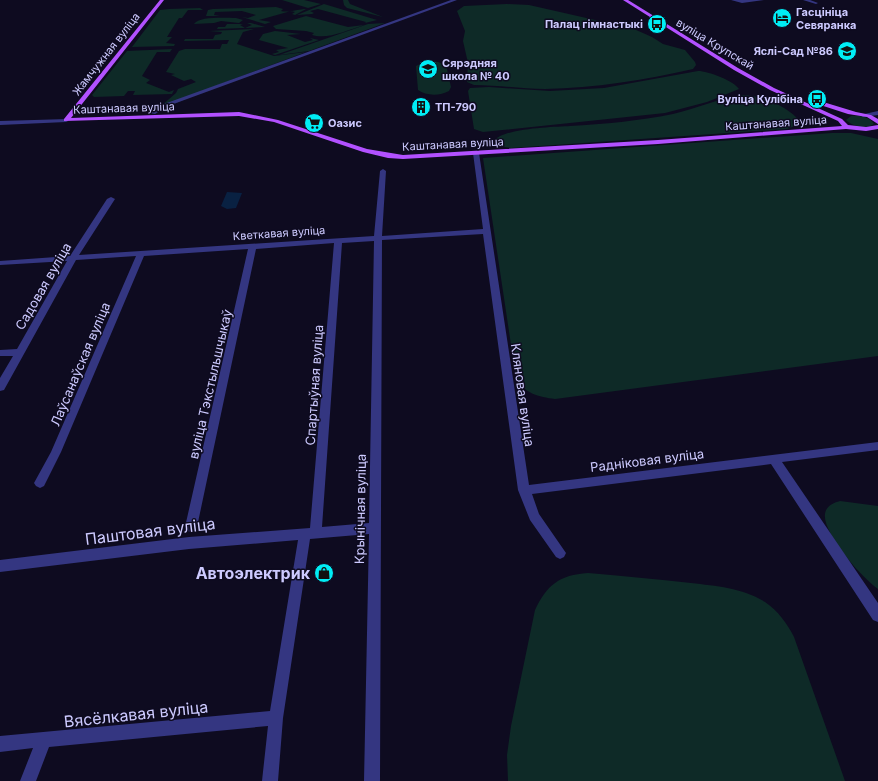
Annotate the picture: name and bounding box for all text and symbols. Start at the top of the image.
place label: Гасцініца Севяранка [796,5,856,32]
hotel icon: Гасцініца Севяранка [771,7,793,29]
street label: Жамчужная вуліца [69,10,143,98]
bus stop icon: Палац гімнастыкі [646,13,668,35]
street label: вуліца Крупскай [674,15,756,73]
place label: Палац гімнастыкі [545,17,643,31]
school or university icon: Яслі-Сад №86 [836,40,858,62]
place label: Яслі-Сад №86 [754,44,833,58]
place label: Сярэдняя школа № 40 [442,56,510,83]
school or university icon: Сярэдняя школа № 40 [417,58,439,80]
bus stop icon: Вуліца Кулібіна [806,88,828,110]
place label: Вуліца Кулібіна [718,92,803,106]
building icon: ТП-790 [410,96,432,118]
street label: Каштанавая вуліца [73,99,175,117]
place label: ТП-790 [435,100,476,114]
supermarket icon: Оазис [303,112,325,134]
street label: Каштанавая вуліца [725,112,827,134]
place label: Оазис [328,116,362,130]
street label: Каштанавая вуліца [402,134,504,154]
street label: Кветкавая вуліца [232,223,326,243]
street label: Садовая вуліца [12,240,74,332]
street label: Лаўсанаўская вуліца [47,300,113,428]
street label: вуліца Тэкстыльшчыкаў [185,308,235,460]
street label: Спартыўная вуліца [302,324,326,446]
street label: Кляновая вуліца [508,342,538,448]
street label: Радніковая вуліца [589,445,705,475]
street label: Крынічная вуліца [351,454,369,564]
street label: Паштовая вуліца [84,513,216,549]
shop icon: Автоэлектрик [313,562,335,584]
place label: Автоэлектрик [196,563,311,583]
street label: Вясёлкавая вуліца [63,696,209,732]

